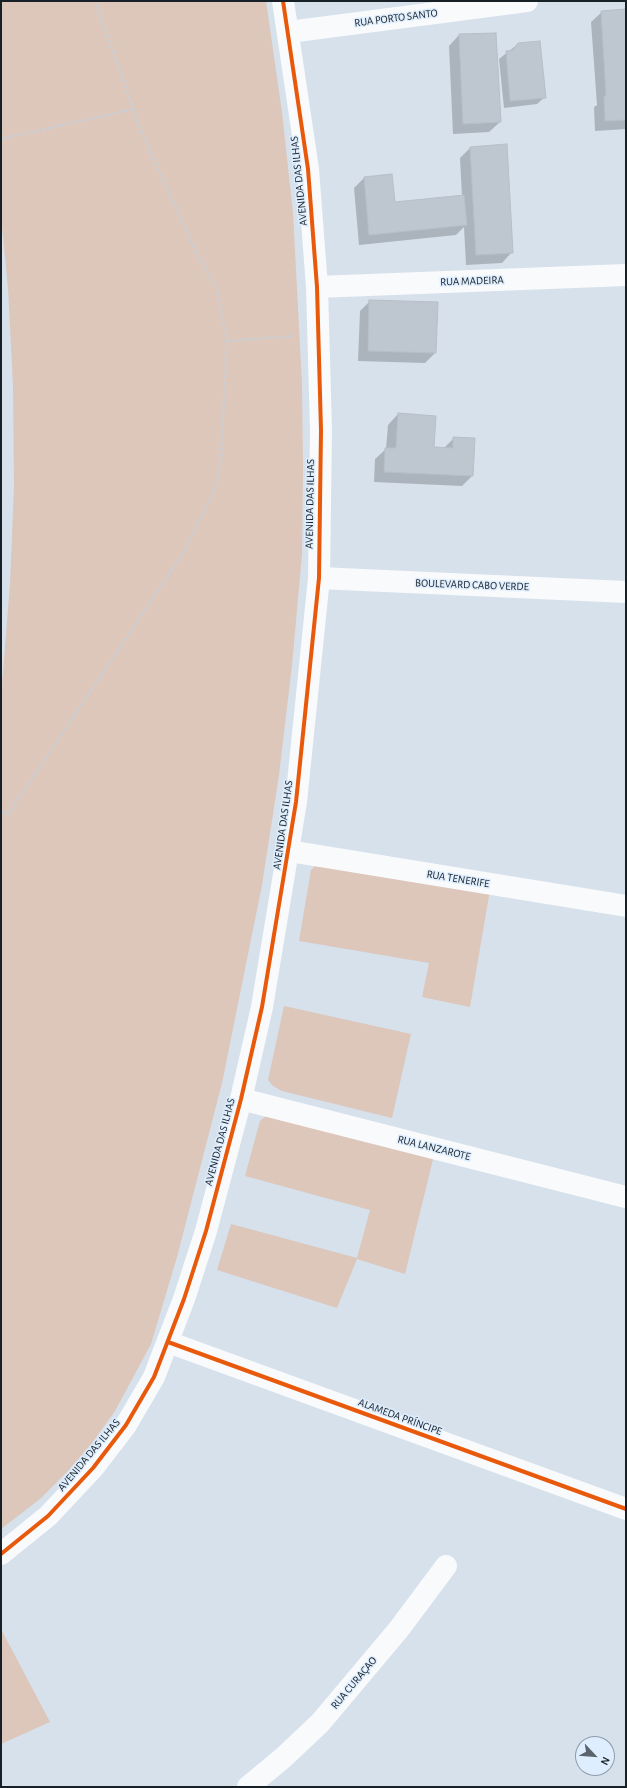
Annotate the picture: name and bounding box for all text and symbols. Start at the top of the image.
street label: RUA PORTO SANTO [354,6,438,30]
street label: AVENIDA DAS ILHAS [288,135,310,227]
street label: RUA MADEIRA [440,273,504,289]
street label: AVENIDA DAS ILHAS [303,459,317,549]
street label: BOULEVARD CABO VERDE [415,576,529,594]
street label: AVENIDA DAS ILHAS [270,779,296,871]
street label: RUA TENERIFE [426,868,490,890]
street label: AVENIDA DAS ILHAS [202,1097,238,1187]
street label: RUA LANZAROTE [396,1133,472,1163]
street label: ALAMEDA PRÍNCIPE [356,1396,444,1438]
street label: AVENIDA DAS ILHAS [55,1416,123,1494]
street label: RUA CURAÇAO [328,1654,380,1712]
north arrow [575,1736,615,1776]
text: N [599,1755,612,1767]

